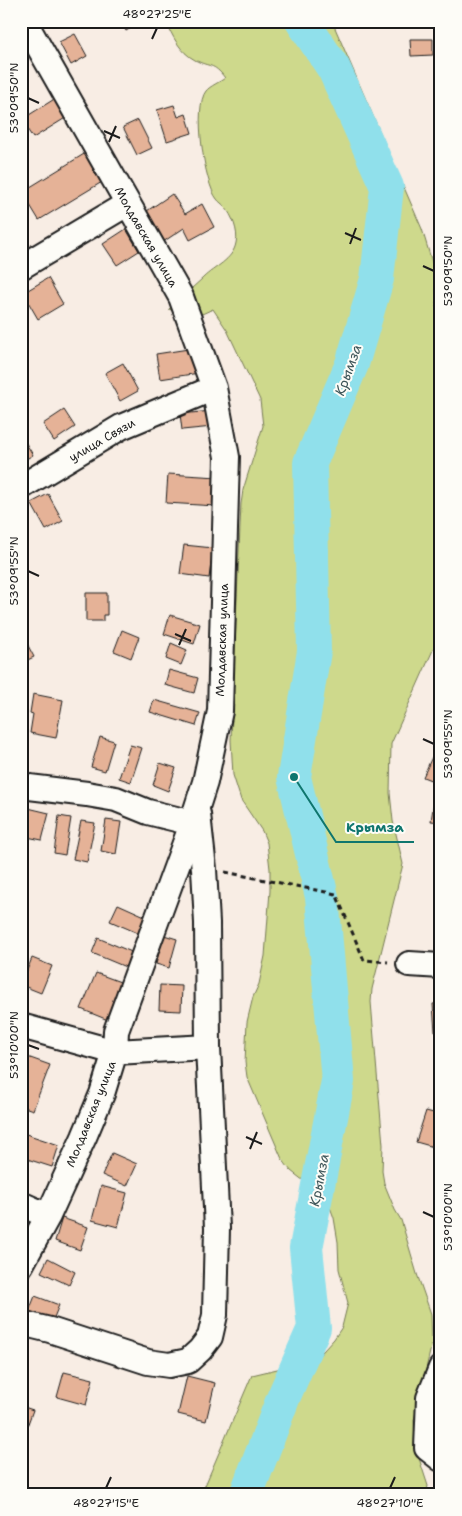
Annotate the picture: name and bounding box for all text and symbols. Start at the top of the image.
text: 48°27'25"E [122,6,192,22]
text: 53°09'50"N [6,63,22,133]
street label: Молдавская улица [111,184,182,291]
text: 53°09'50"N [440,236,456,306]
water label: Крымза [330,342,366,398]
street label: улица Связи [66,414,138,465]
text: 53°09'55"N [6,536,22,606]
street label: Молдавская улица [212,582,232,697]
text: 53°09'55"N [440,709,456,779]
callout: Крымза [336,813,414,842]
text: Крымза [346,818,404,836]
text: 53°10'00"N [6,1011,22,1079]
street label: Молдавская улица [62,1058,120,1170]
water label: Крымза [305,1152,333,1208]
text: 53°10'00"N [440,1183,456,1251]
text: 48°27'15"E [73,1495,139,1511]
text: 48°27'10"E [356,1495,424,1511]

